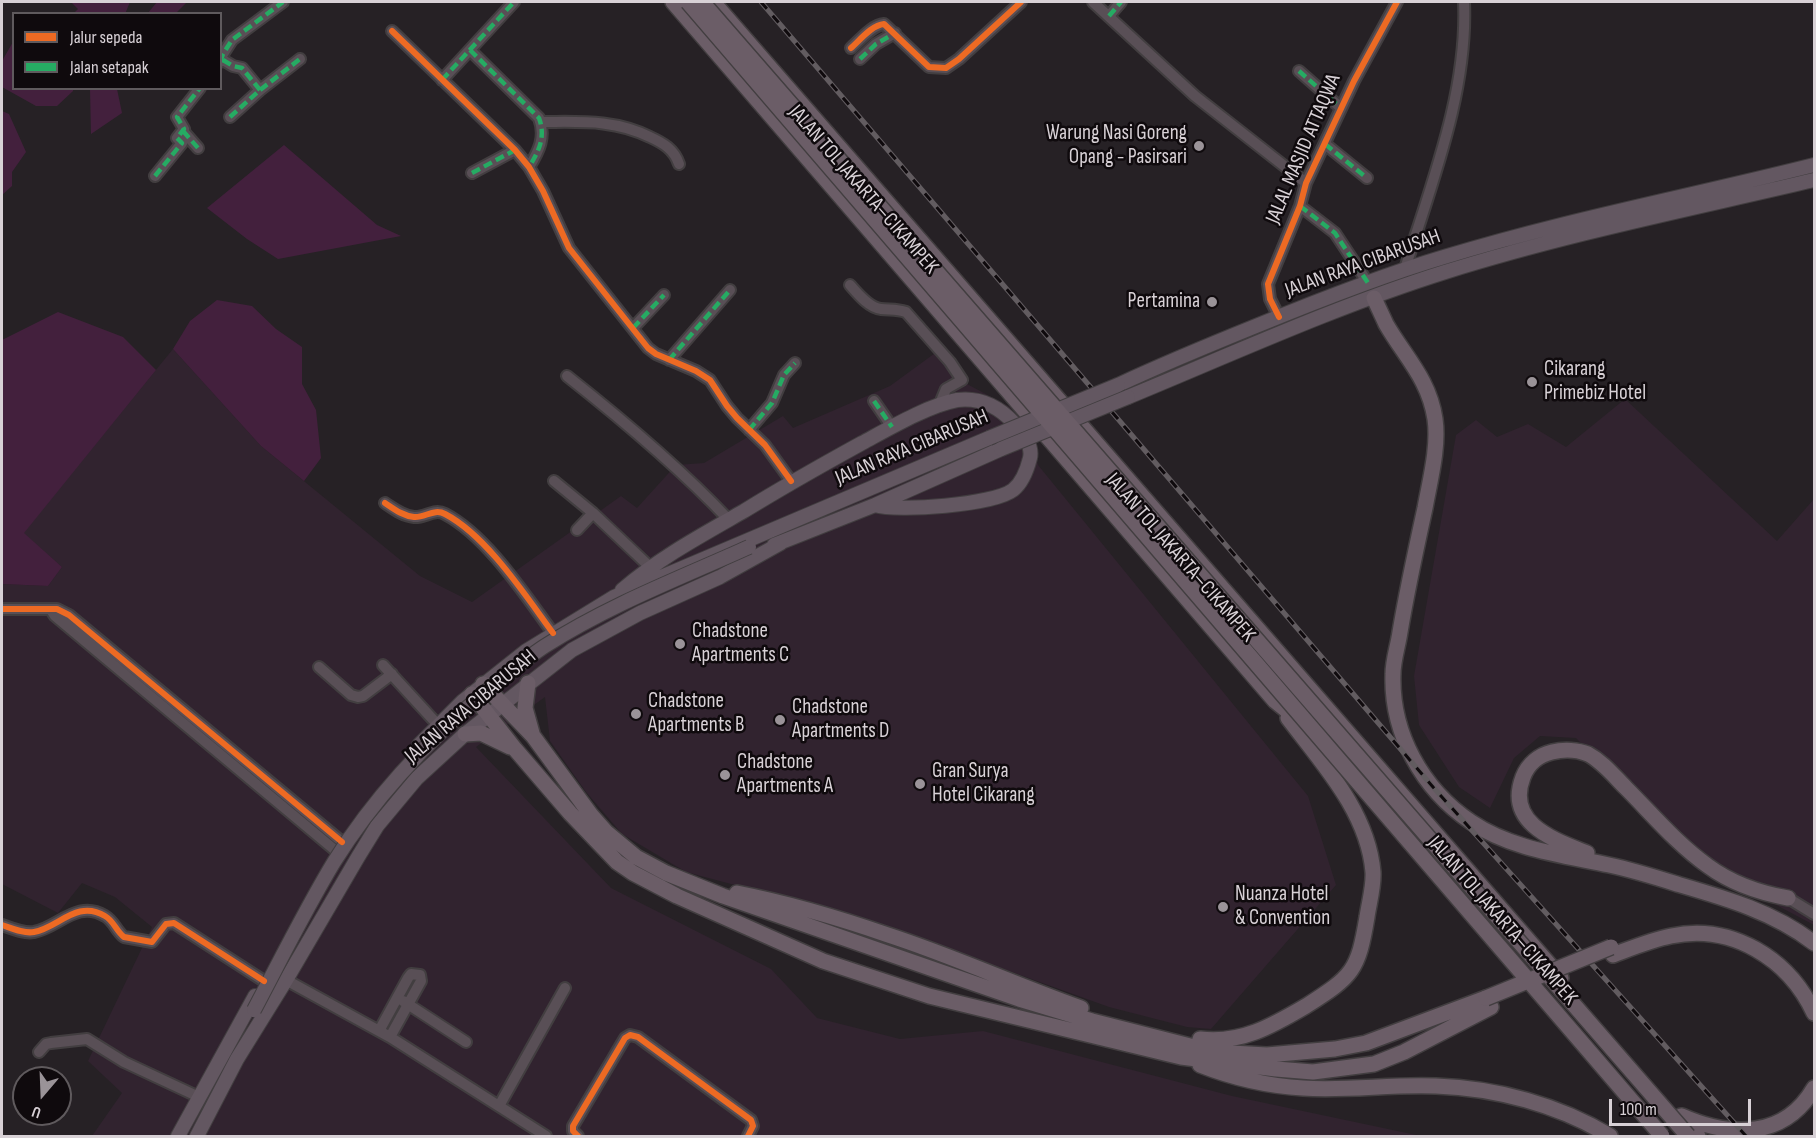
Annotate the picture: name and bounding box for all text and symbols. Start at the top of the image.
legend [12,12,222,90]
text: Jalur sepeda [70,27,142,48]
text: Jalan setapak [70,57,149,78]
street label: JALAL MASJID ATTAQWA [1261,70,1347,228]
street label: JALAN TOL JAKARTA–CIKAMPEK [783,100,943,280]
place label: Warung Nasi Goreng Opang - Pasirsari [1046,121,1187,171]
marker: Warung Nasi Goreng Opang - Pasirsari [1192,139,1206,153]
street label: JALAN RAYA CIBARUSAH [1282,224,1444,304]
place label: Pertamina [1128,289,1200,315]
marker: Pertamina [1205,295,1219,309]
place label: Cikarang Primebiz Hotel [1544,357,1646,407]
marker: Cikarang Primebiz Hotel [1525,375,1539,389]
street label: JALAN RAYA CIBARUSAH [832,404,992,492]
street label: JALAN TOL JAKARTA–CIKAMPEK [1100,468,1260,648]
place label: Chadstone Apartments C [692,619,789,669]
marker: Chadstone Apartments C [673,637,687,651]
street label: JALAN RAYA CIBARUSAH [400,645,542,769]
place label: Chadstone Apartments B [648,689,744,739]
place label: Chadstone Apartments D [792,695,889,745]
marker: Chadstone Apartments B [629,707,643,721]
marker: Chadstone Apartments D [773,713,787,727]
place label: Chadstone Apartments A [737,750,833,800]
place label: Gran Surya Hotel Cikarang [932,759,1035,809]
marker: Chadstone Apartments A [718,768,732,782]
marker: Gran Surya Hotel Cikarang [913,777,927,791]
street label: JALAN TOL JAKARTA–CIKAMPEK [1422,831,1582,1011]
place label: Nuanza Hotel & Convention [1235,882,1330,932]
marker: Nuanza Hotel & Convention [1216,900,1230,914]
north arrow [12,1066,72,1126]
scale bar [1612,1087,1754,1125]
text: 100 m [1620,1099,1657,1120]
text: U [30,1101,44,1122]

